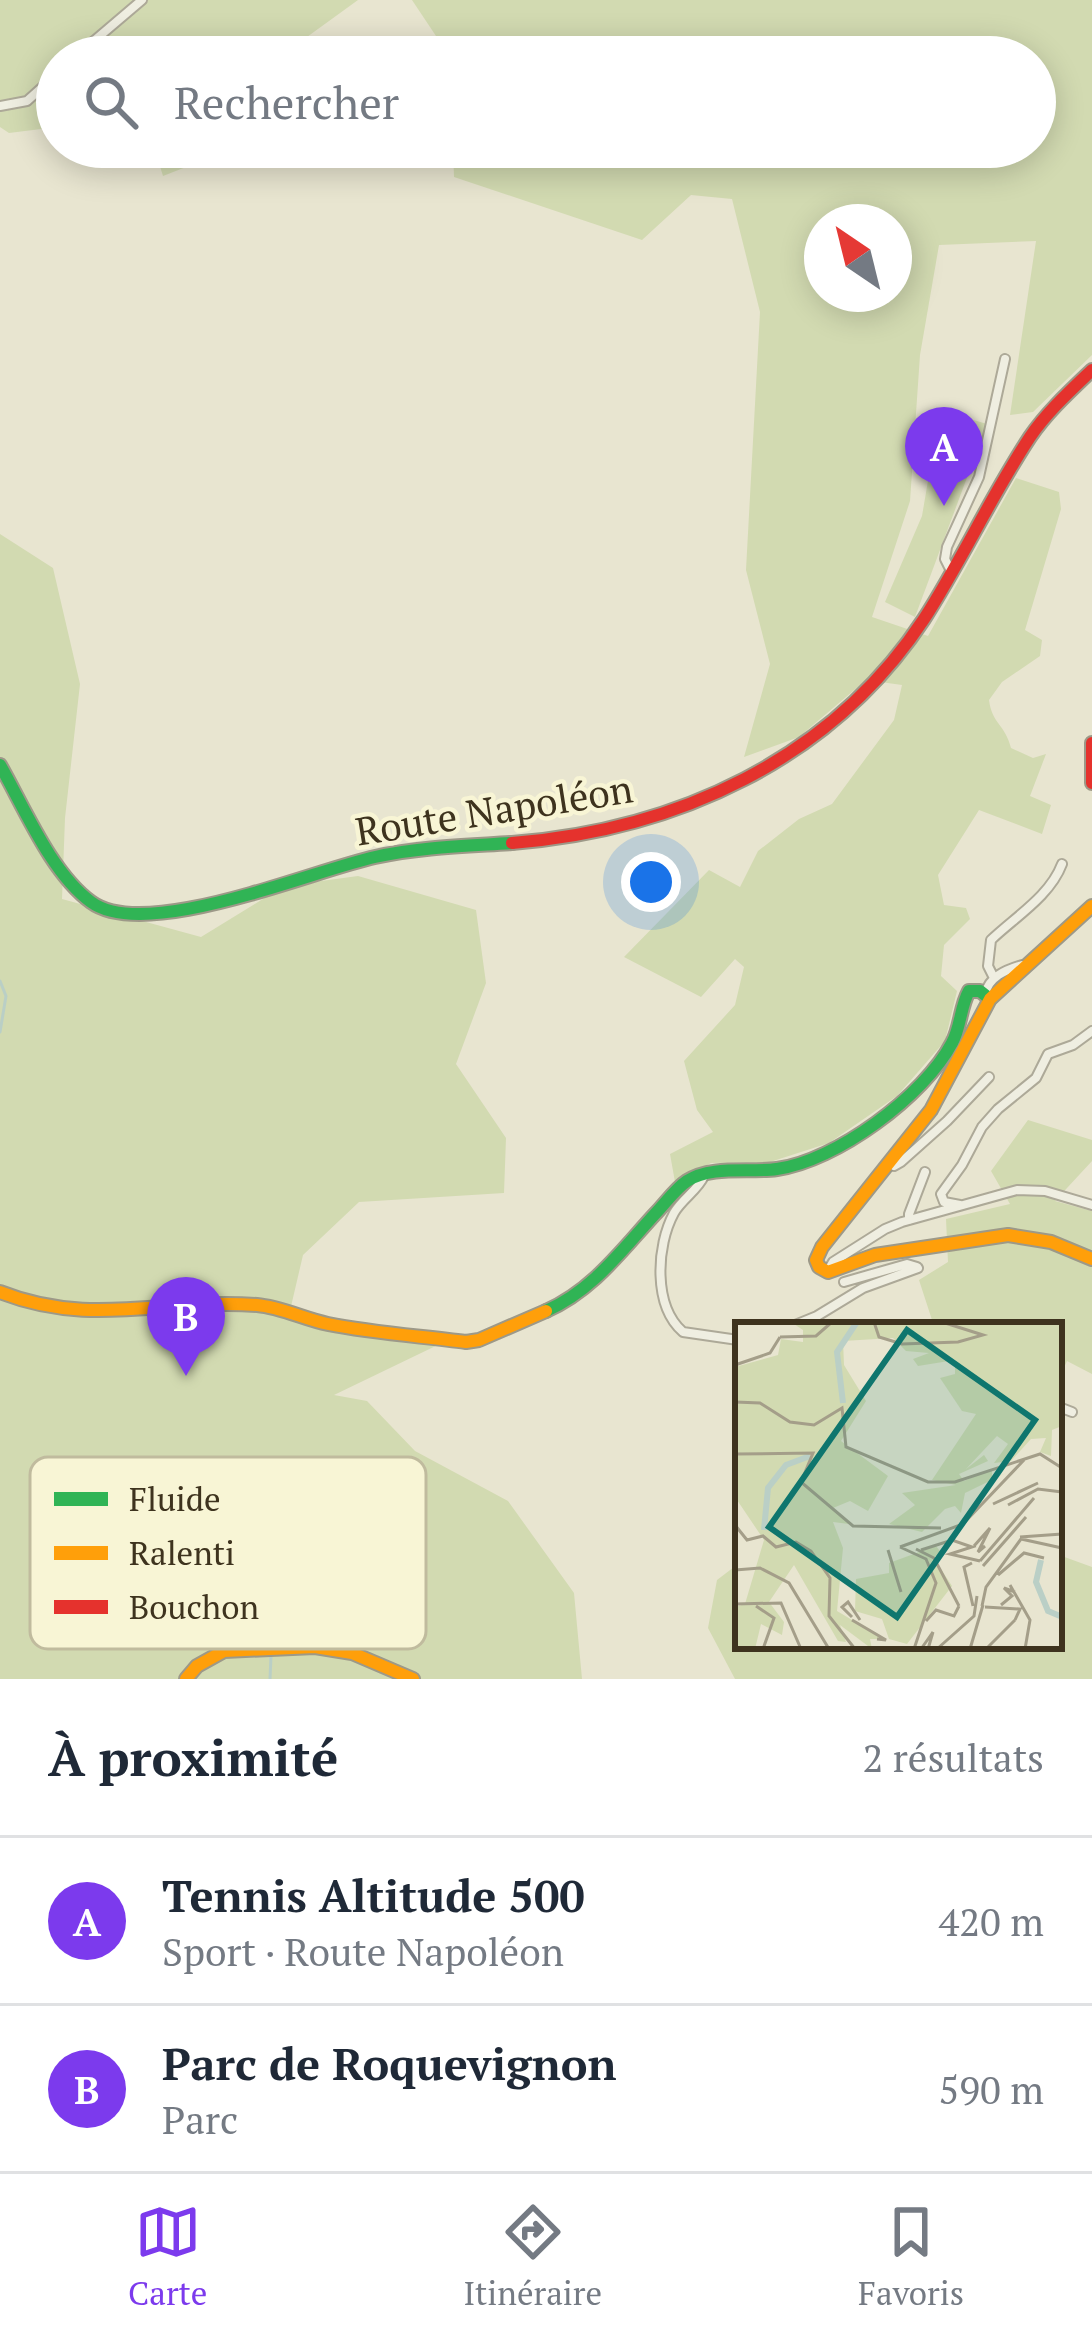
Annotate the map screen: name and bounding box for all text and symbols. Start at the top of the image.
search box [36,36,1056,168]
icon: search [78,69,144,135]
text: Rechercher [174,72,399,132]
north arrow [804,204,912,312]
pin: A [905,407,983,506]
street label: Route Napoléon [352,761,636,857]
your location [621,852,681,912]
pin: B [147,1277,225,1376]
inset map [735,1322,1062,1649]
legend [30,1457,426,1649]
text: Fluide [129,1477,221,1520]
text: Ralenti [129,1531,235,1574]
text: Bouchon [129,1585,259,1628]
text: À proximité [48,1723,338,1791]
text: 2 résultats [863,1731,1044,1783]
text: Tennis Altitude 500 [162,1865,585,1925]
text: A [73,1895,101,1947]
text: 420 m [939,1895,1044,1947]
text: Sport · Route Napoléon [162,1925,564,1977]
text: Parc de Roquevignon [162,2033,616,2093]
text: B [74,2063,100,2115]
text: 590 m [939,2063,1044,2115]
text: Parc [162,2093,238,2145]
tab: Carte [128,2199,207,2314]
tab: Itinéraire [463,2199,602,2314]
tab: Favoris [858,2199,964,2314]

